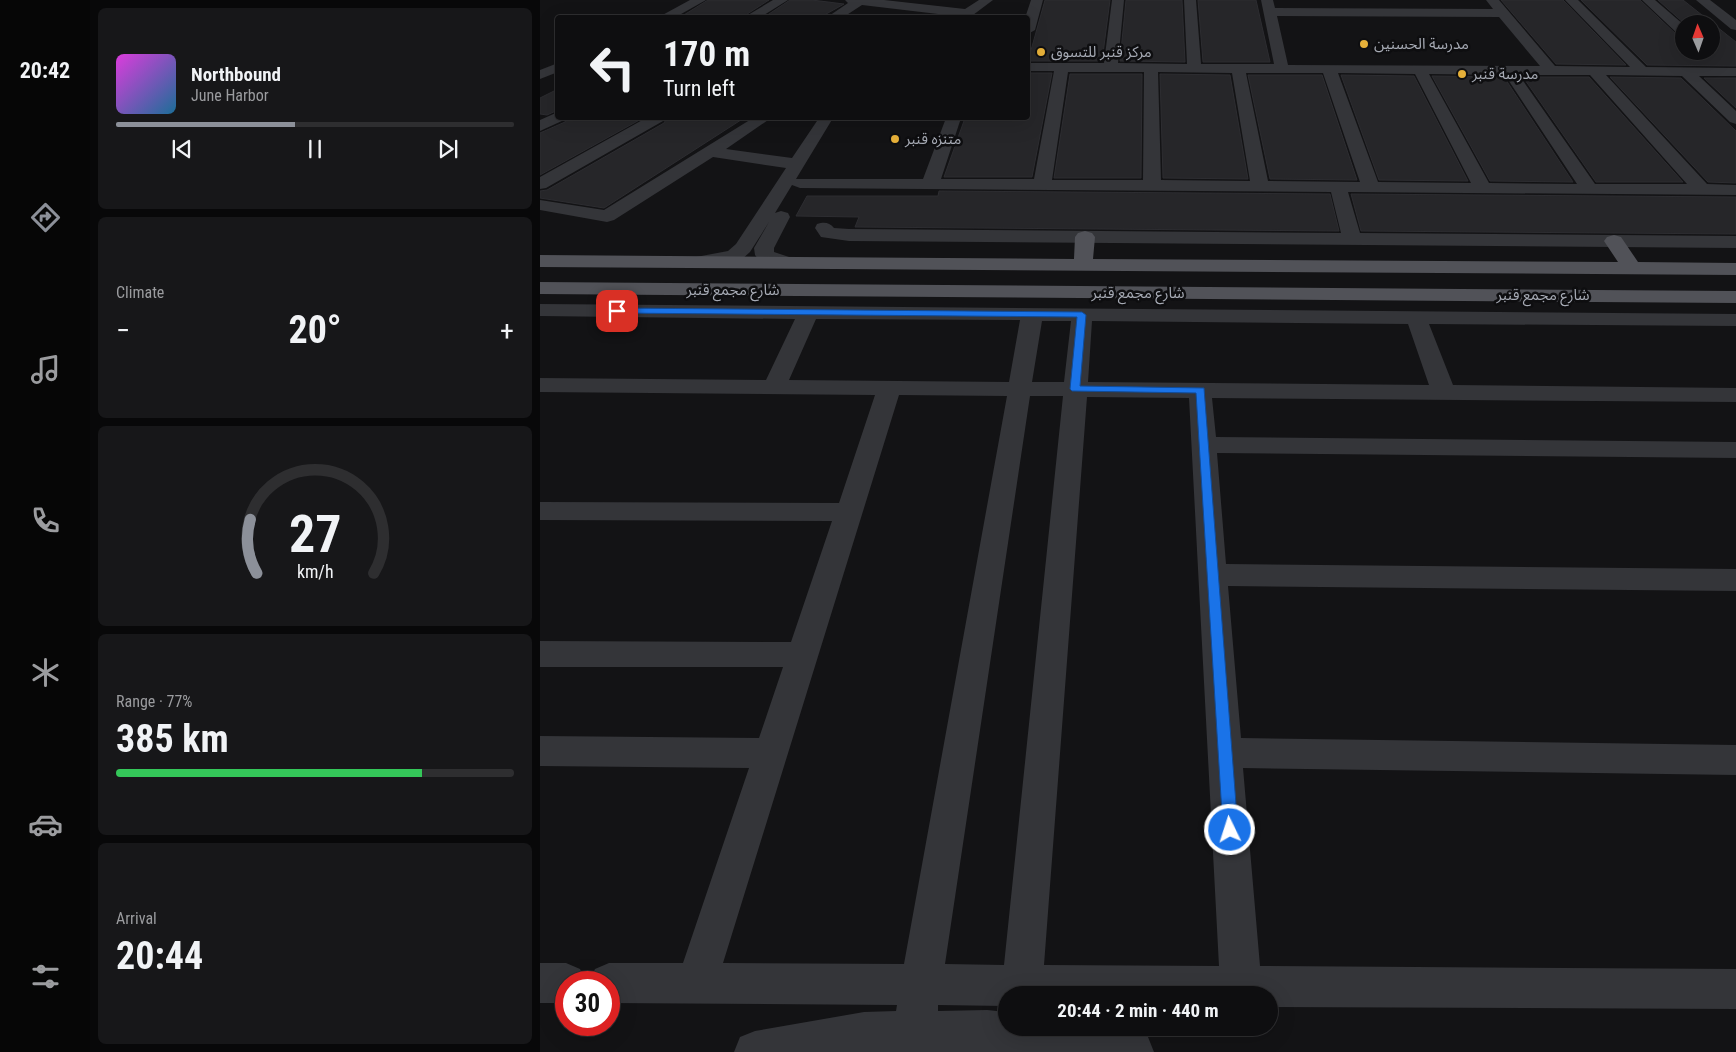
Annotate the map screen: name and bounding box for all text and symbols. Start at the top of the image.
north arrow [1675,15,1720,60]
map controls [1675,15,1720,60]
text: 170 m [663,34,750,75]
icon: left [580,35,645,100]
place label: مدرسة الحسنين [1374,35,1469,53]
marker: مدرسة الحسنين [1358,38,1370,50]
place label: مركز قنبر للتسوق [1051,43,1152,61]
marker: مركز قنبر للتسوق [1035,46,1047,58]
text: 20:42 [20,58,70,83]
text: Northbound [191,63,281,86]
place label: مدرسة قنبر [1471,65,1538,83]
marker: مدرسة قنبر [1456,68,1468,80]
text: Turn left [663,76,735,101]
text: June Harbor [191,86,269,105]
place label: متنزه قنبر [904,130,961,148]
marker: متنزه قنبر [889,133,901,145]
icon: previous [168,135,196,163]
icon: pause [301,135,329,163]
icon: next [434,135,462,163]
icon: directions [28,200,63,235]
street label: شارع مجمع قنبر [685,281,780,302]
text: Climate [116,283,164,302]
street label: شارع مجمع قنبر [1090,284,1185,305]
street label: شارع مجمع قنبر [1495,286,1590,307]
pin [596,290,638,332]
icon: arrive [603,297,631,325]
text: 20° [288,308,342,352]
text: − [116,314,130,347]
text: + [500,314,514,347]
icon: music [28,352,63,387]
icon: phone [28,503,63,538]
text: 27 [289,504,341,565]
text: km/h [297,561,333,582]
icon: climate [28,655,63,690]
text: Range · 77% [116,692,192,711]
text: 385 km [116,717,229,761]
position arrow [1203,803,1255,855]
icon: car [28,807,63,842]
text: Arrival [116,909,157,928]
text: 20:44 [116,934,203,978]
icon: filters [28,959,63,994]
speed limit sign: 30 [555,971,620,1036]
text: 20:44 · 2 min · 440 m [1057,999,1219,1022]

